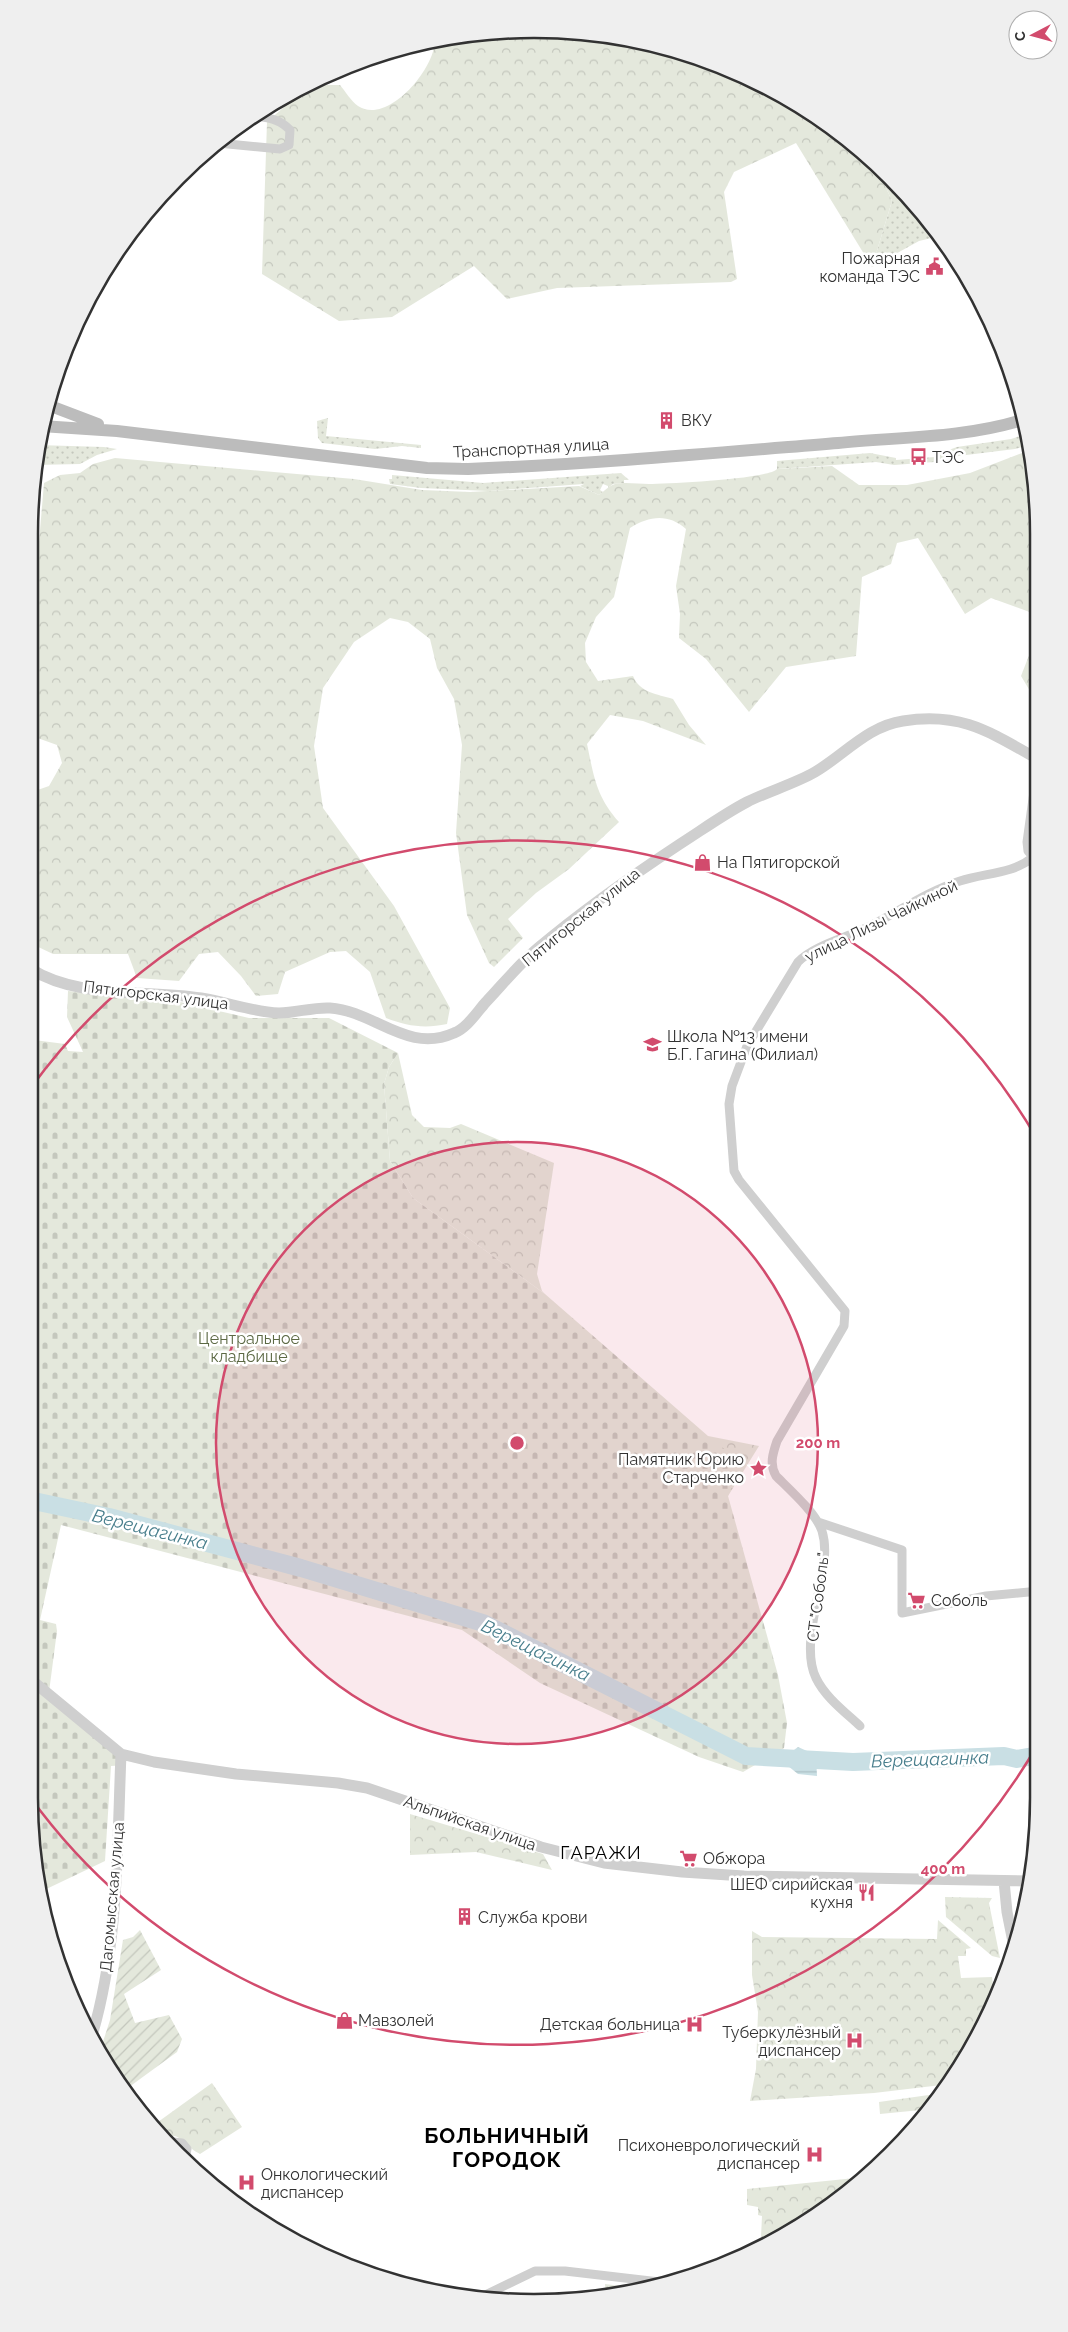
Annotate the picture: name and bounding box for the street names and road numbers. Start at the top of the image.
street label: Транспортная улица [452,434,610,462]
street label: Пятигорская улица [518,864,644,970]
street label: улица Лизы Чайкиной [802,876,960,966]
street label: Пятигорская улица [83,977,229,1013]
street label: СТ "Соболь" [803,1551,833,1643]
street label: Альпийская улица [401,1791,539,1855]
street label: Дагомысская улица [96,1821,128,1973]

